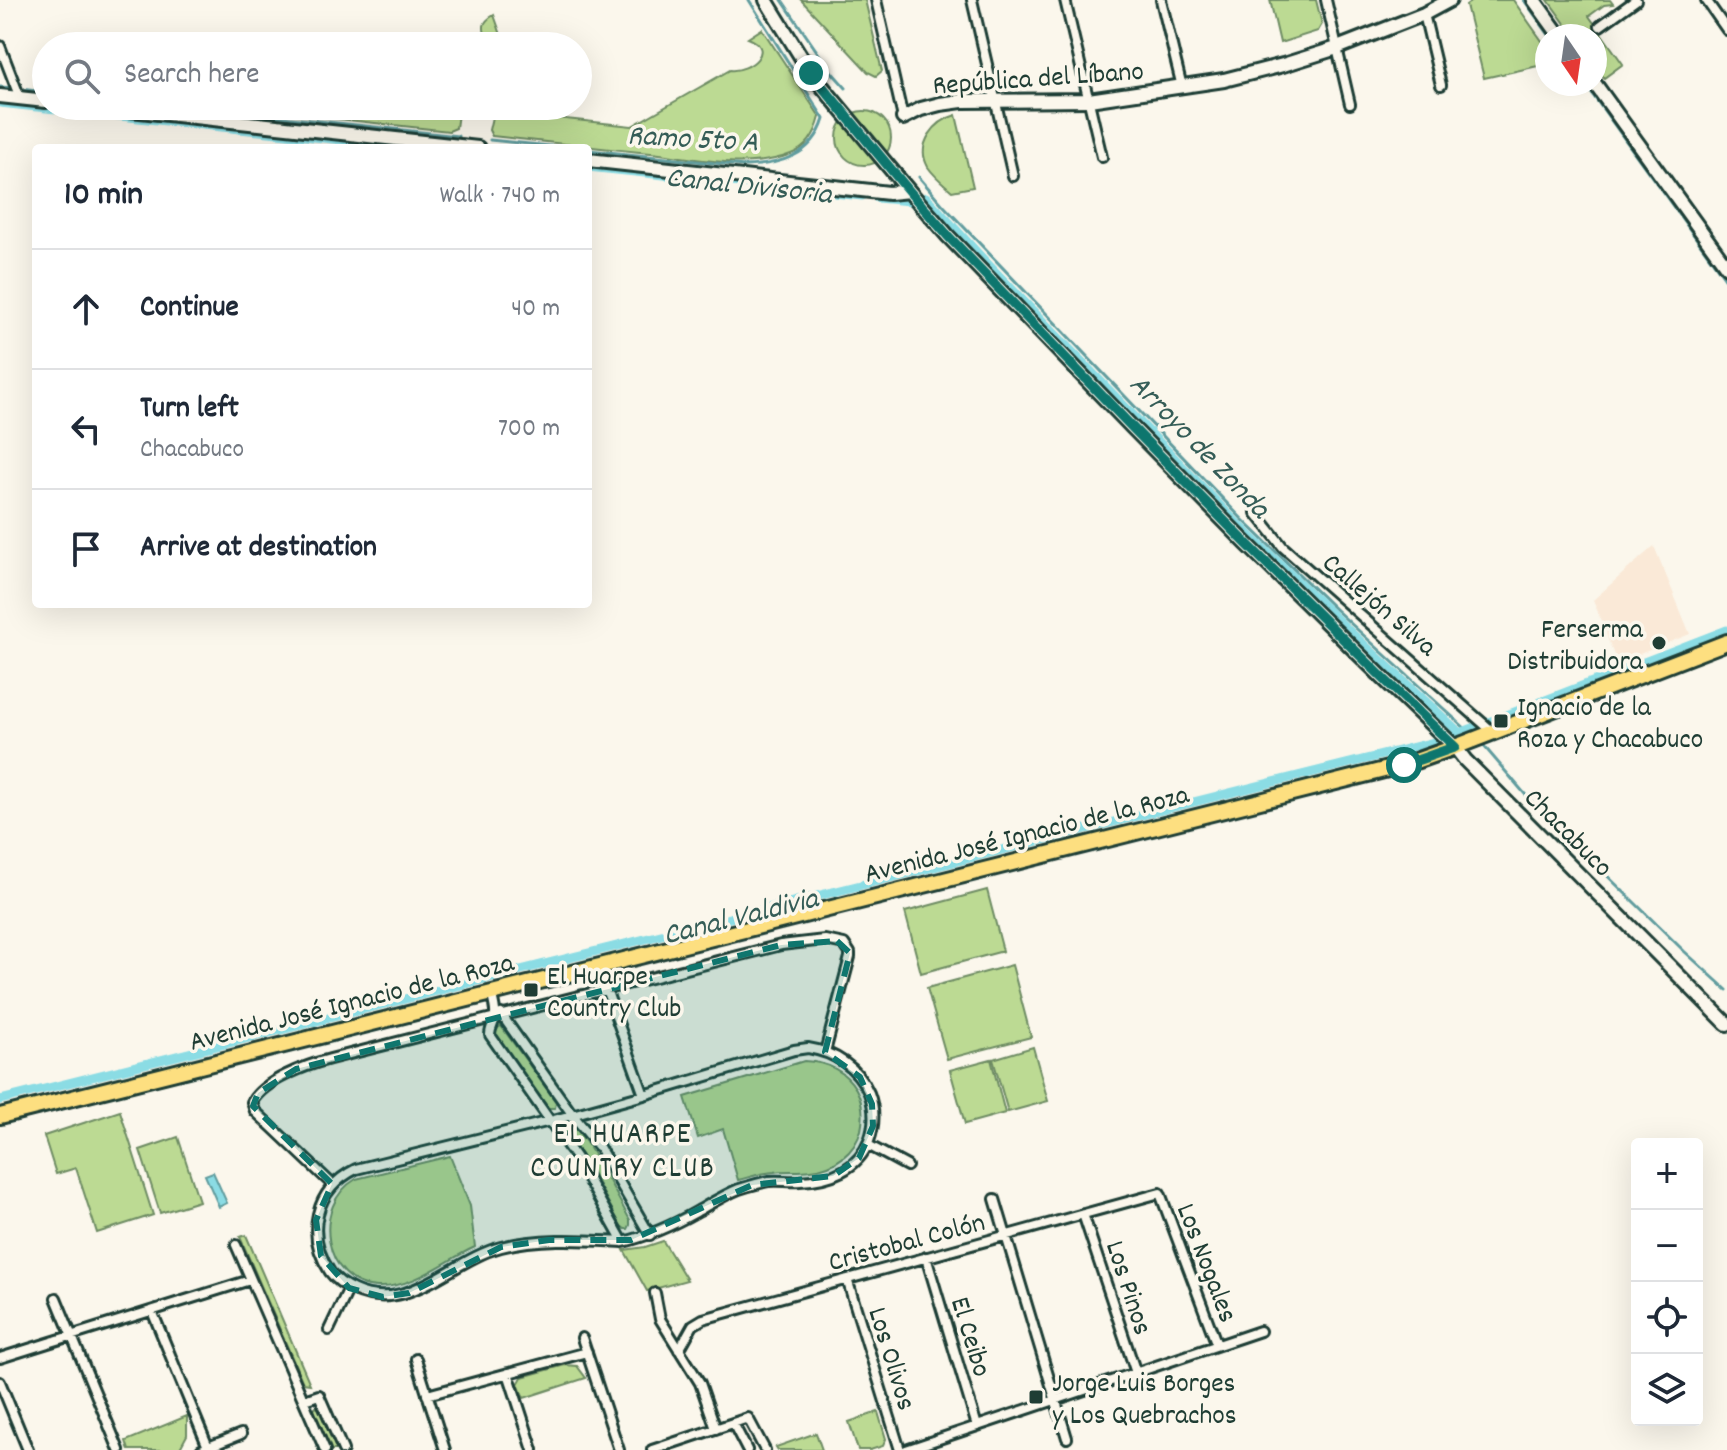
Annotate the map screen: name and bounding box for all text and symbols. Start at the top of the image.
north arrow [1535,24,1607,96]
search box [32,32,592,120]
icon: search [60,54,104,98]
street label: República del Líbano [931,54,1145,108]
text: Search here [124,55,260,98]
route end [793,55,829,91]
water label: Ramo 5to A [626,117,759,166]
water label: Canal Divisoria [663,158,835,219]
text: 10 min [64,172,143,221]
text: Walk · 740 m [439,178,560,215]
icon: ahead [64,287,108,331]
text: Continue [140,288,239,331]
text: 40 m [511,291,560,328]
water label: Arroyo de Zonda [1117,366,1280,532]
text: Turn left [140,389,239,432]
icon: left [64,407,108,451]
text: 700 m [498,411,560,448]
text: Chacabuco [140,432,244,469]
icon: arrive [64,527,108,571]
text: Arrive at destination [140,528,377,571]
street label: Callejón Silva [1312,546,1445,669]
place label: Ferserma Distribuidora [1507,612,1644,684]
marker: Ferserma Distribuidora [1650,634,1668,652]
place label: Ignacio de la Roza y Chacabuco [1517,690,1703,762]
marker: Ignacio de la Roza y Chacabuco [1492,712,1510,730]
route start [1386,747,1422,783]
street label: Avenida José Ignacio de la Roza [861,777,1195,897]
street label: Chacabuco [1513,781,1620,888]
water label: Canal Valdivia [659,879,825,959]
street label: Avenida José Ignacio de la Roza [186,945,520,1065]
place label: El Huarpe Country Club [547,959,681,1031]
marker: El Huarpe Country Club [522,981,540,999]
district label: EL HUARPE COUNTRY CLUB [530,1115,716,1192]
map controls [1631,1138,1703,1426]
button: + [1631,1138,1703,1210]
street label: Los Nogales [1163,1198,1245,1329]
street label: Cristobal Colón [825,1205,990,1285]
button: − [1631,1210,1703,1282]
street label: Los Pinos [1092,1236,1160,1341]
button: locate [1631,1282,1703,1354]
street label: El Ceibo [937,1293,999,1382]
street label: Los Olivos [855,1303,924,1416]
button: layers [1631,1354,1703,1426]
place label: Jorge Luis Borges y Los Quebrachos [1052,1366,1237,1438]
marker: Jorge Luis Borges y Los Quebrachos [1027,1388,1045,1406]

